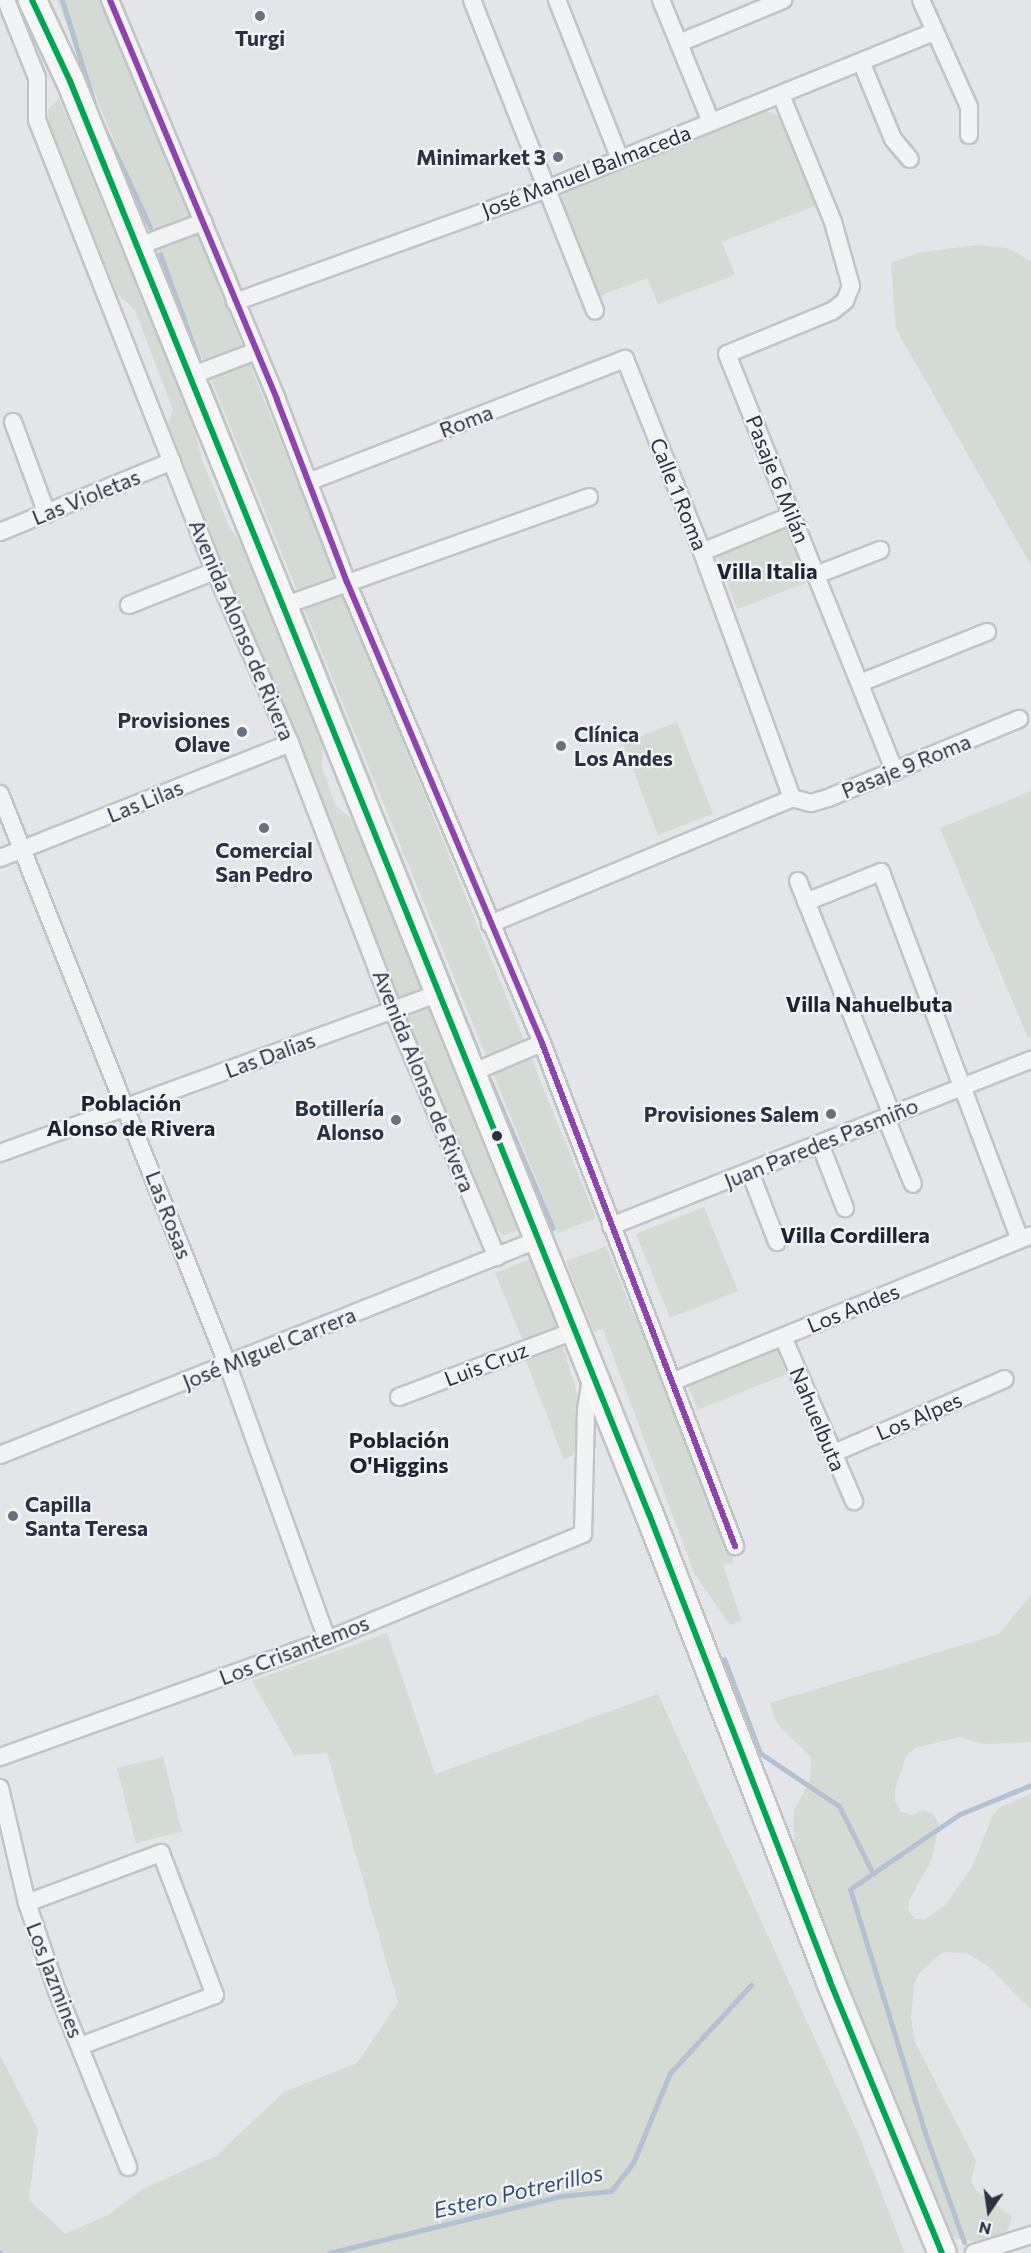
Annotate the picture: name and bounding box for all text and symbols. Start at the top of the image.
marker: Turgi [253,9,267,23]
place label: Turgi [235,25,285,51]
street label: José Manuel Balmaceda [478,119,694,223]
place label: Minimarket 3 [416,144,546,170]
marker: Minimarket 3 [551,150,565,164]
street label: Roma [436,399,496,443]
street label: Pasaje 6 Milán [741,411,815,547]
street label: Calle 1 Roma [645,434,713,554]
street label: Las Violetas [28,464,144,530]
street label: Avenida Alonso de Rivera [184,516,300,744]
district label: Villa Italia [716,558,818,584]
place label: Provisiones Olave [117,707,230,757]
place label: Clínica Los Andes [574,721,673,771]
marker: Provisiones Olave [235,725,249,739]
street label: Pasaje 9 Roma [838,729,974,803]
marker: Clínica Los Andes [552,737,570,755]
street label: Las Lilas [103,774,187,828]
marker: Comercial San Pedro [257,821,271,835]
place label: Comercial San Pedro [215,837,313,887]
street label: Avenida Alonso de Rivera [368,966,480,1196]
district label: Villa Nahuelbuta [786,991,952,1017]
street label: Las Dalias [221,1027,319,1083]
district label: Población Alonso de Rivera [47,1089,215,1140]
street label: Juan Paredes Pasmiño [720,1093,922,1193]
place label: Botillería Alonso [295,1095,384,1145]
place label: Provisiones Salem [644,1101,819,1127]
marker: Provisiones Salem [824,1107,838,1121]
marker: Botillería Alonso [389,1113,403,1127]
unlabelled marker [491,1130,503,1142]
street label: Las Rosas [141,1167,197,1263]
district label: Villa Cordillera [780,1222,930,1248]
street label: Los Andes [803,1278,903,1338]
street label: José MIguel Carrera [179,1302,359,1394]
street label: Luis Cruz [441,1337,531,1391]
street label: Nahuelbuta [785,1363,851,1475]
street label: Los Alpes [872,1387,966,1445]
district label: Población O'Higgins [349,1426,449,1478]
place label: Capilla Santa Teresa [25,1491,148,1541]
marker: Capilla Santa Teresa [6,1509,20,1523]
street label: Los Crisantemos [216,1610,372,1690]
street label: Los Jazmines [21,1919,89,2041]
water label: Estero Potrerillos [431,2159,605,2223]
north arrow [959,2181,1019,2241]
text: N [977,2218,993,2240]

